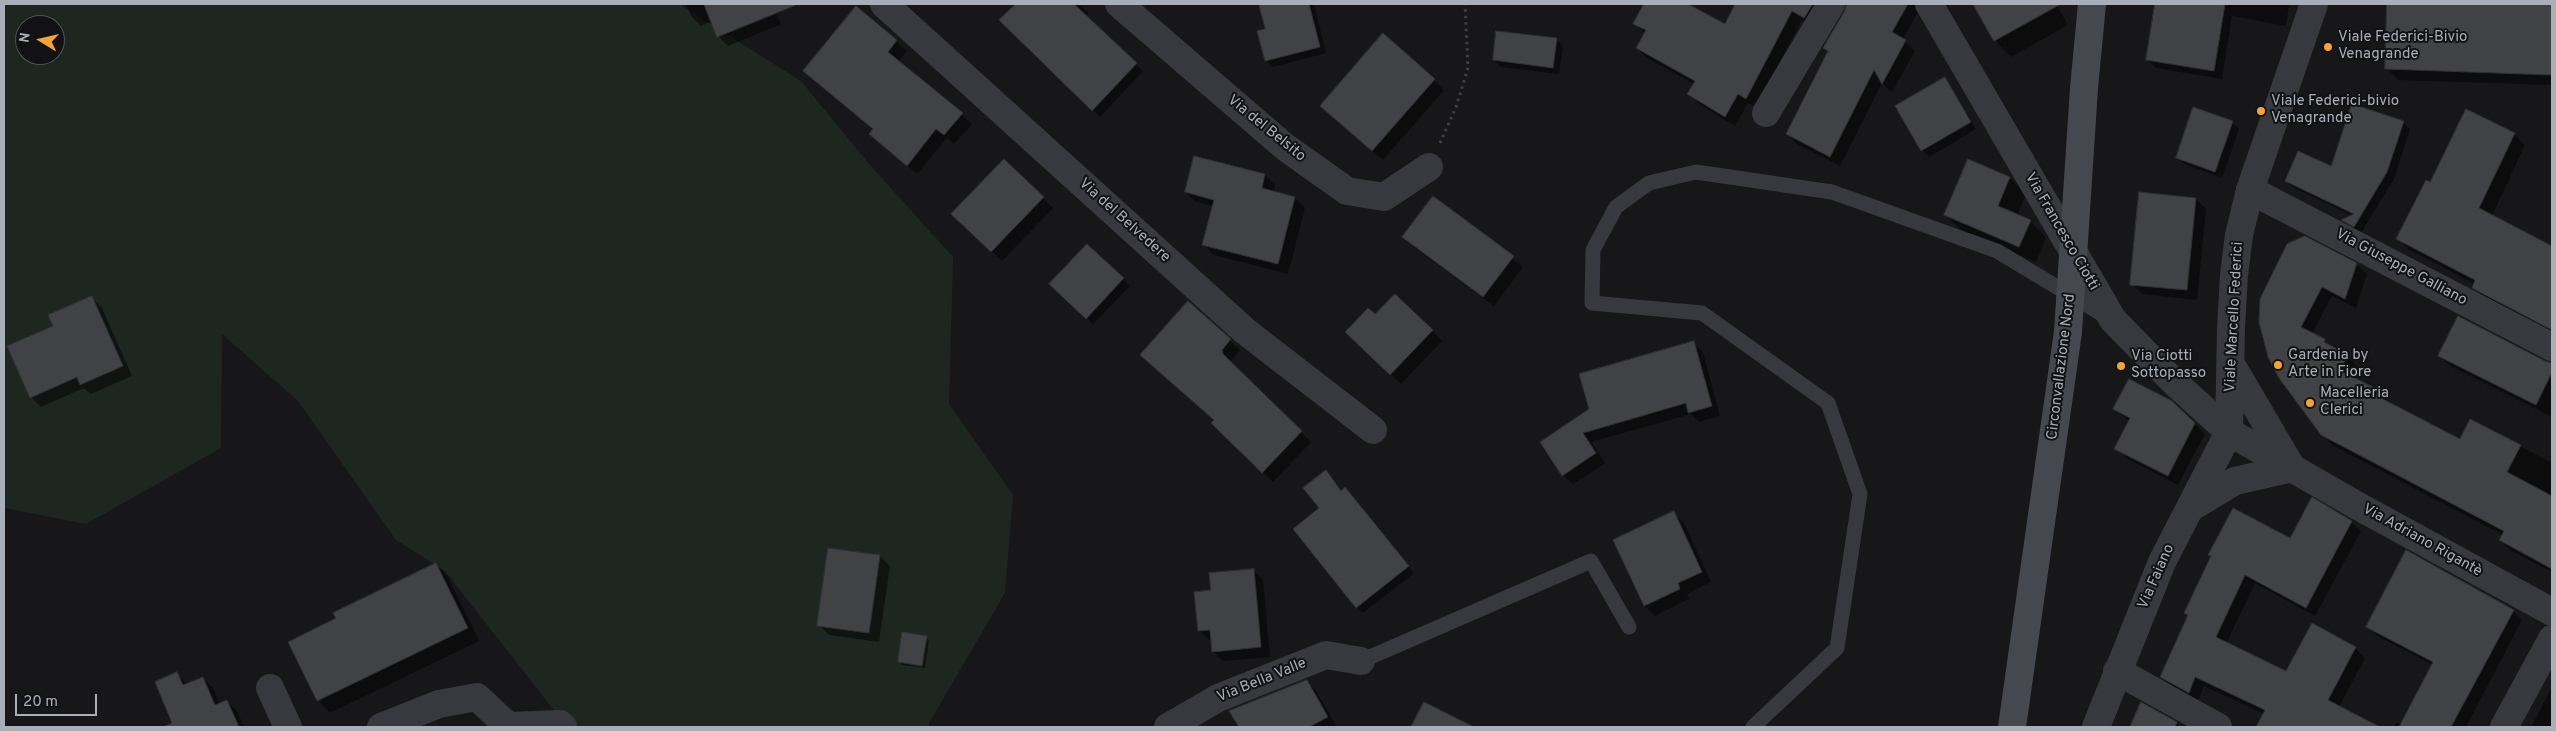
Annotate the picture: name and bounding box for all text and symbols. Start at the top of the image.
north arrow [15,15,65,65]
place label: Viale Federici-Bivio Venagrande [2338,29,2467,64]
text: N [16,31,35,44]
marker: Viale Federici-Bivio Venagrande [2322,41,2334,53]
street label: Via del Belsito [1223,92,1309,166]
place label: Viale Federici-bivio Venagrande [2271,93,2399,128]
marker: Viale Federici-bivio Venagrande [2255,105,2267,117]
street label: Via Francesco Ciotti [2020,170,2102,294]
street label: Via del Belvedere [1074,175,1174,267]
street label: Via Giuseppe Galliano [2332,226,2470,310]
street label: Viale Marcello Federici [2222,241,2248,393]
street label: Circonvallazione Nord [2044,293,2080,441]
place label: Gardenia by Arte in Fiore [2288,347,2371,382]
place label: Via Ciotti Sottopasso [2131,348,2206,383]
marker: Gardenia by Arte in Fiore [2272,359,2284,371]
marker: Via Ciotti Sottopasso [2115,360,2127,372]
place label: Macelleria Clerici [2320,385,2389,420]
marker: Macelleria Clerici [2304,397,2316,409]
street label: Via Adriano Rigantè [2359,501,2485,581]
street label: Via Faiano [2135,542,2179,612]
street label: Via Bella Valle [1215,655,1309,707]
scale bar [18,684,100,716]
text: 20 m [23,693,58,712]

